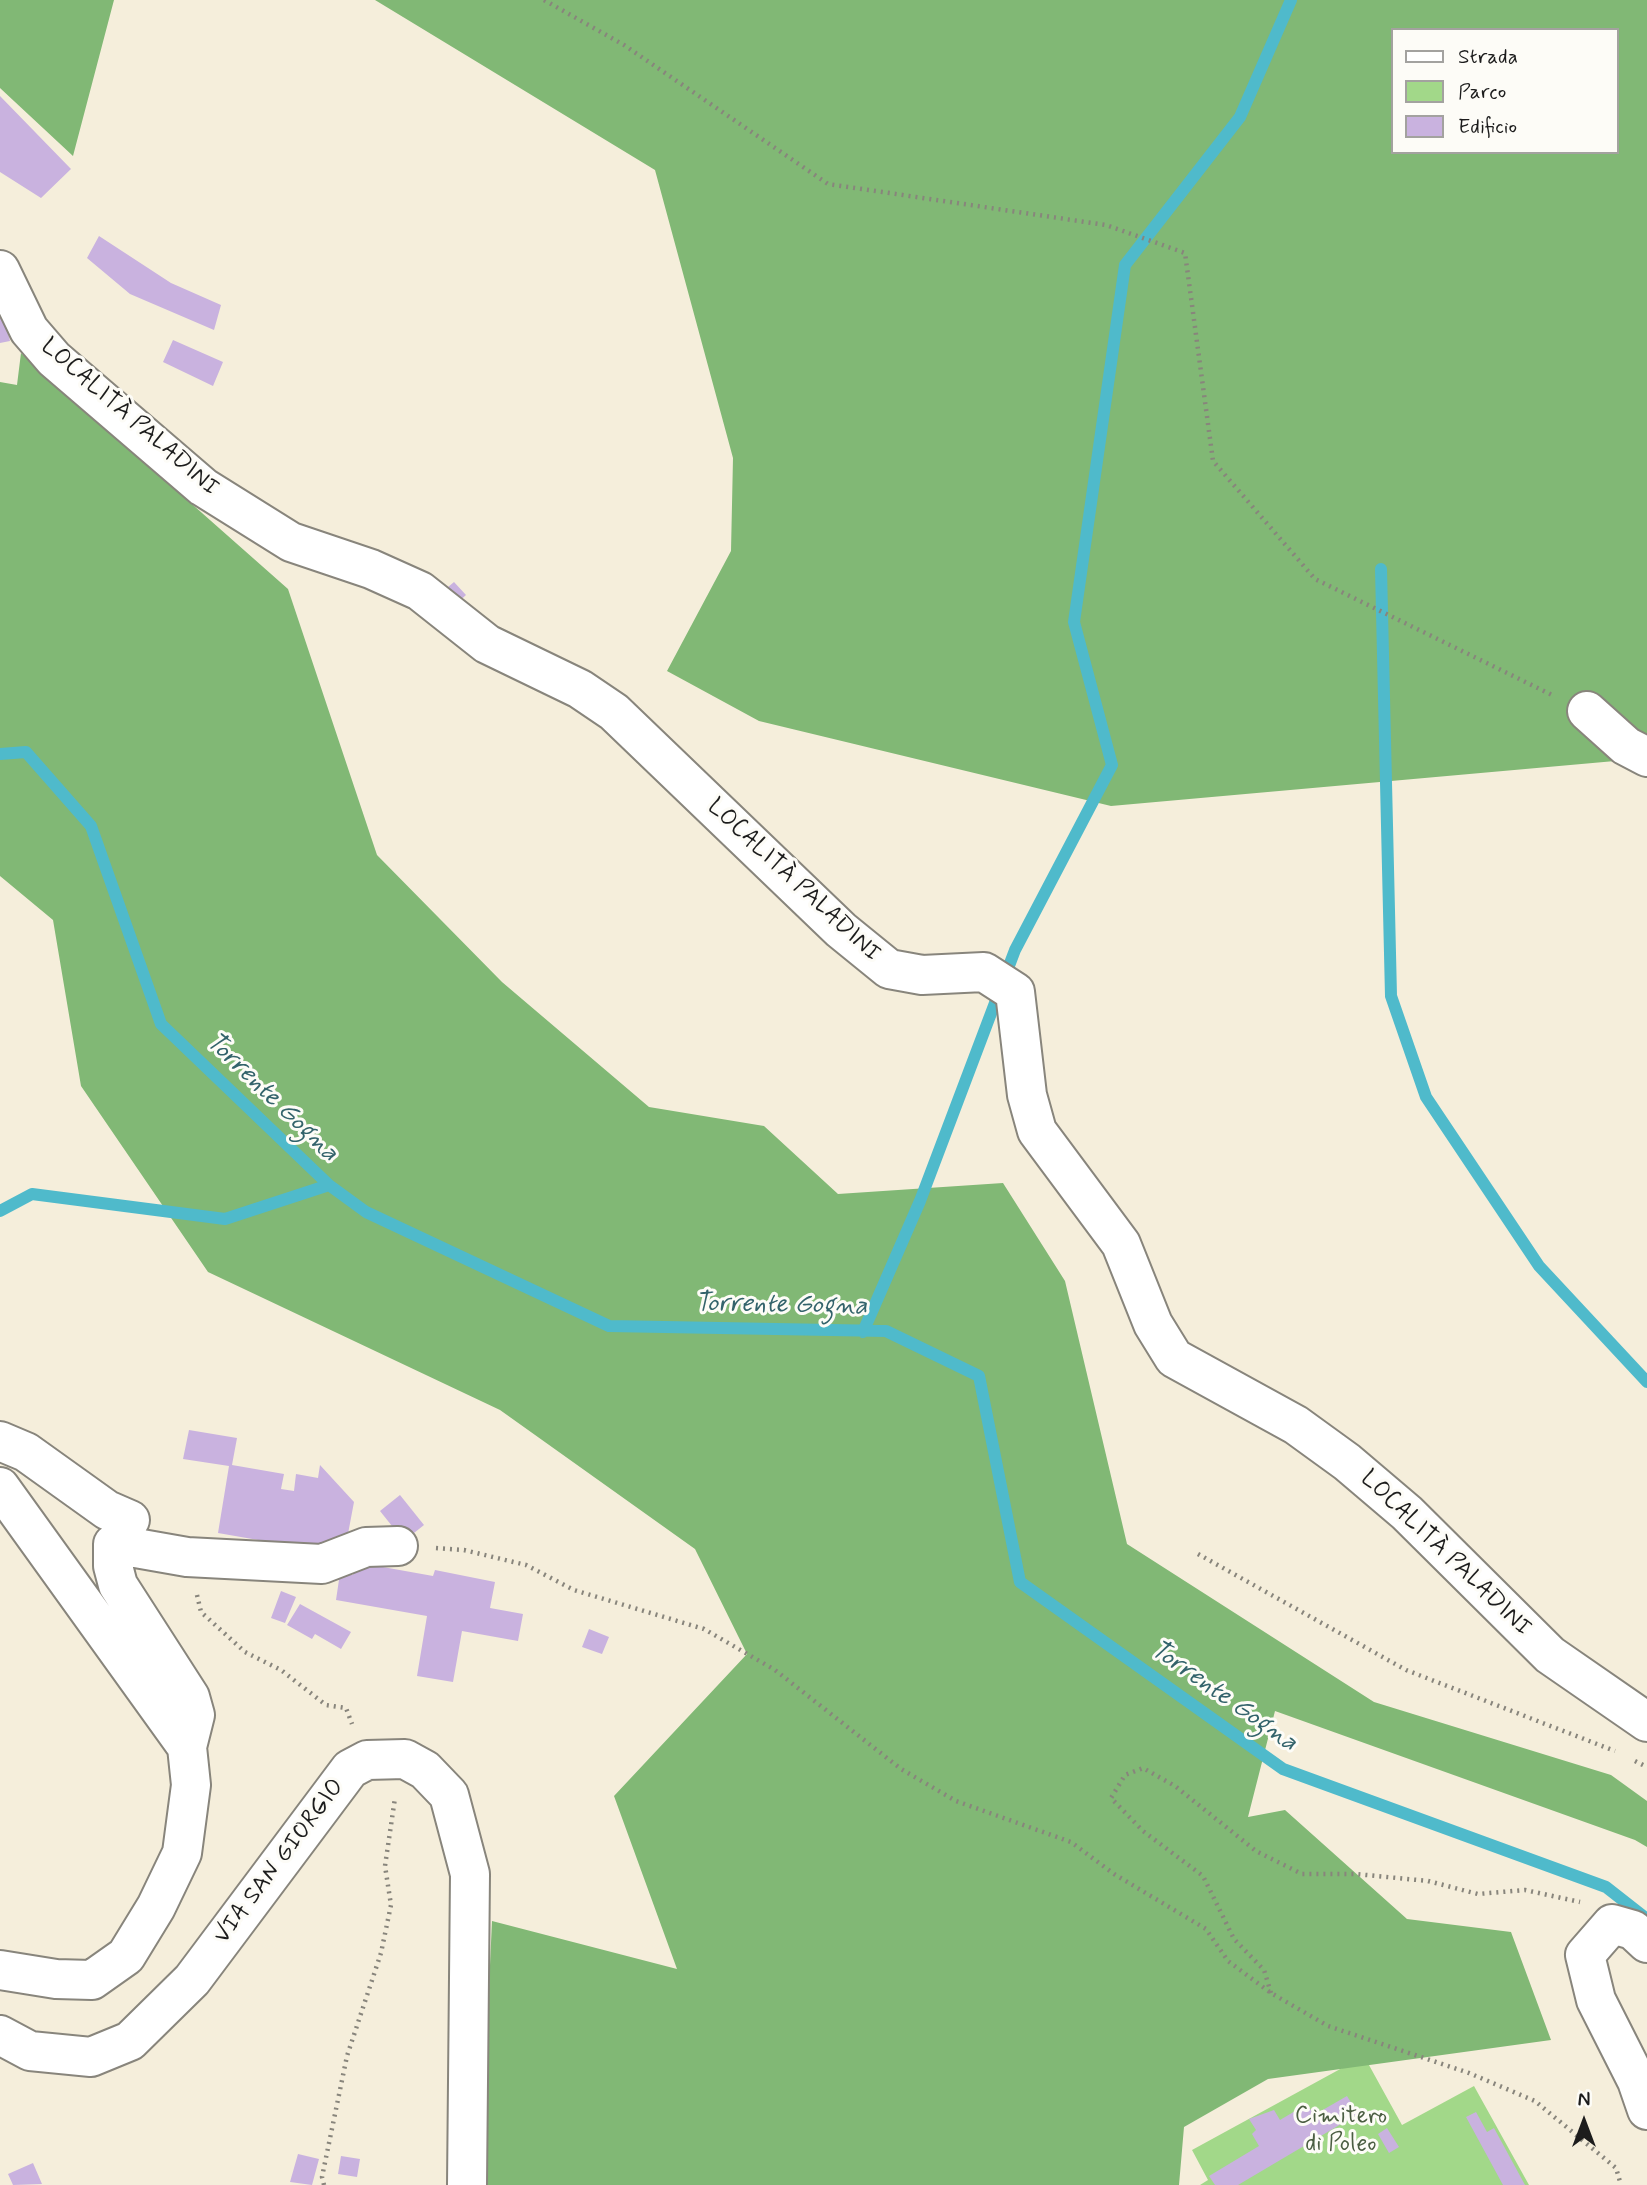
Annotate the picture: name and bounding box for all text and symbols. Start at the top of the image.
legend [1392,28,1619,154]
text: Strada [1458,43,1518,71]
text: Parco [1458,78,1506,106]
text: Edificio [1458,113,1517,141]
street label: LOCALITÀ PALADINI [34,333,224,503]
street label: LOCALITÀ PALADINI [700,793,886,969]
water label: Torrente Gogna [198,1027,344,1169]
water label: Torrente Gogna [694,1289,868,1323]
street label: LOCALITÀ PALADINI [1354,1465,1536,1643]
water label: Torrente Gogna [1143,1635,1303,1759]
street label: VIA SAN GIORGIO [209,1774,351,1950]
north arrow [1549,2087,1619,2157]
text: N [1578,2088,1590,2113]
park label: Cimitero di Poleo [1295,2103,1387,2159]

